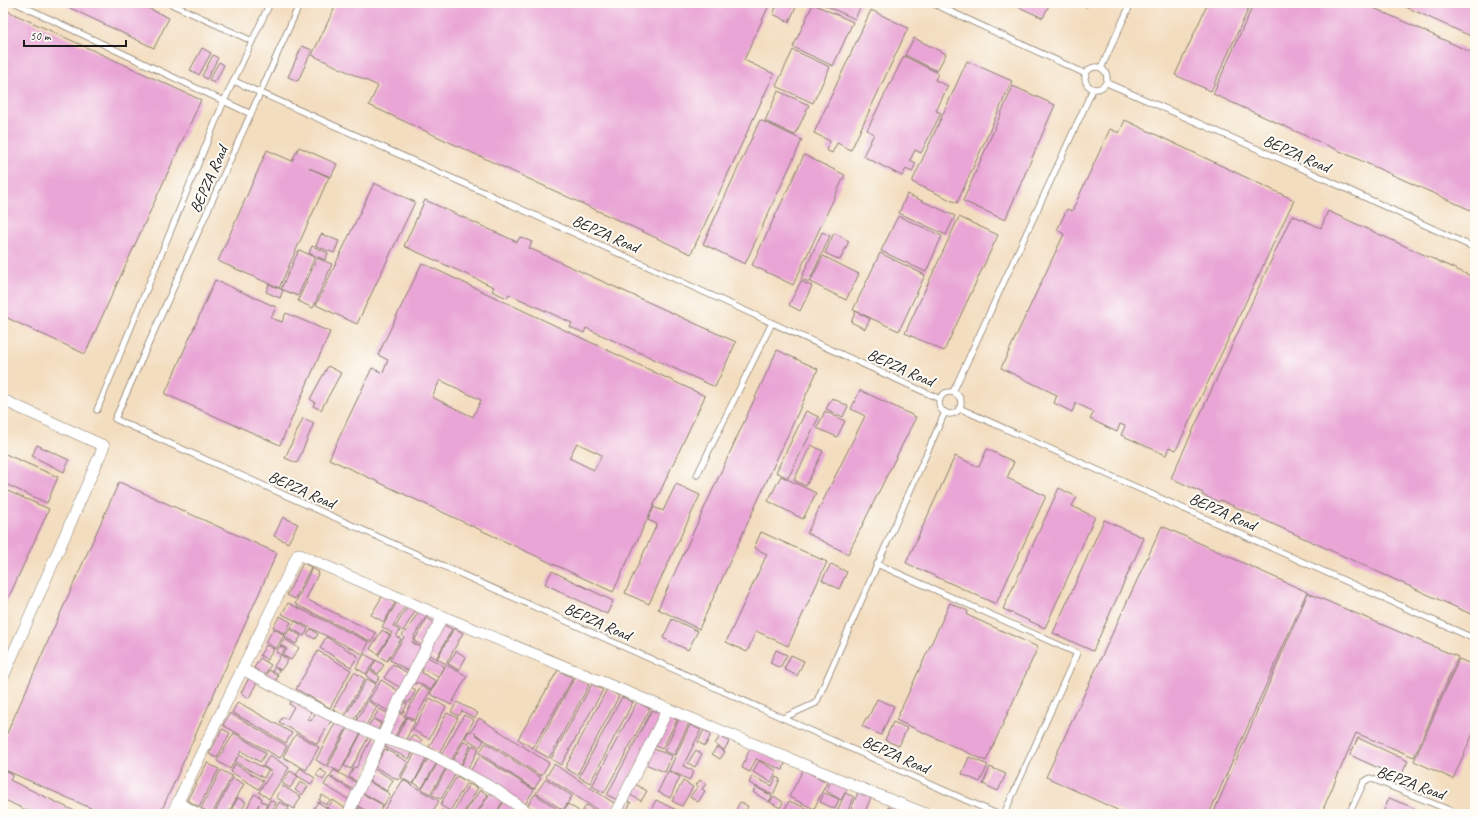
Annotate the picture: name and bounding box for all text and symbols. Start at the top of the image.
scale bar [24,22,126,48]
text: 50 m [30,28,52,44]
street label: BEPZA Road [1260,130,1336,179]
street label: BEPZA Road [185,140,234,216]
street label: BEPZA Road [569,210,645,259]
street label: BEPZA Road [864,344,940,393]
street label: BEPZA Road [265,466,341,515]
street label: BEPZA Road [1186,488,1262,537]
street label: BEPZA Road [561,598,637,647]
street label: BEPZA Road [859,731,935,780]
street label: BEPZA Road [1374,761,1450,805]

